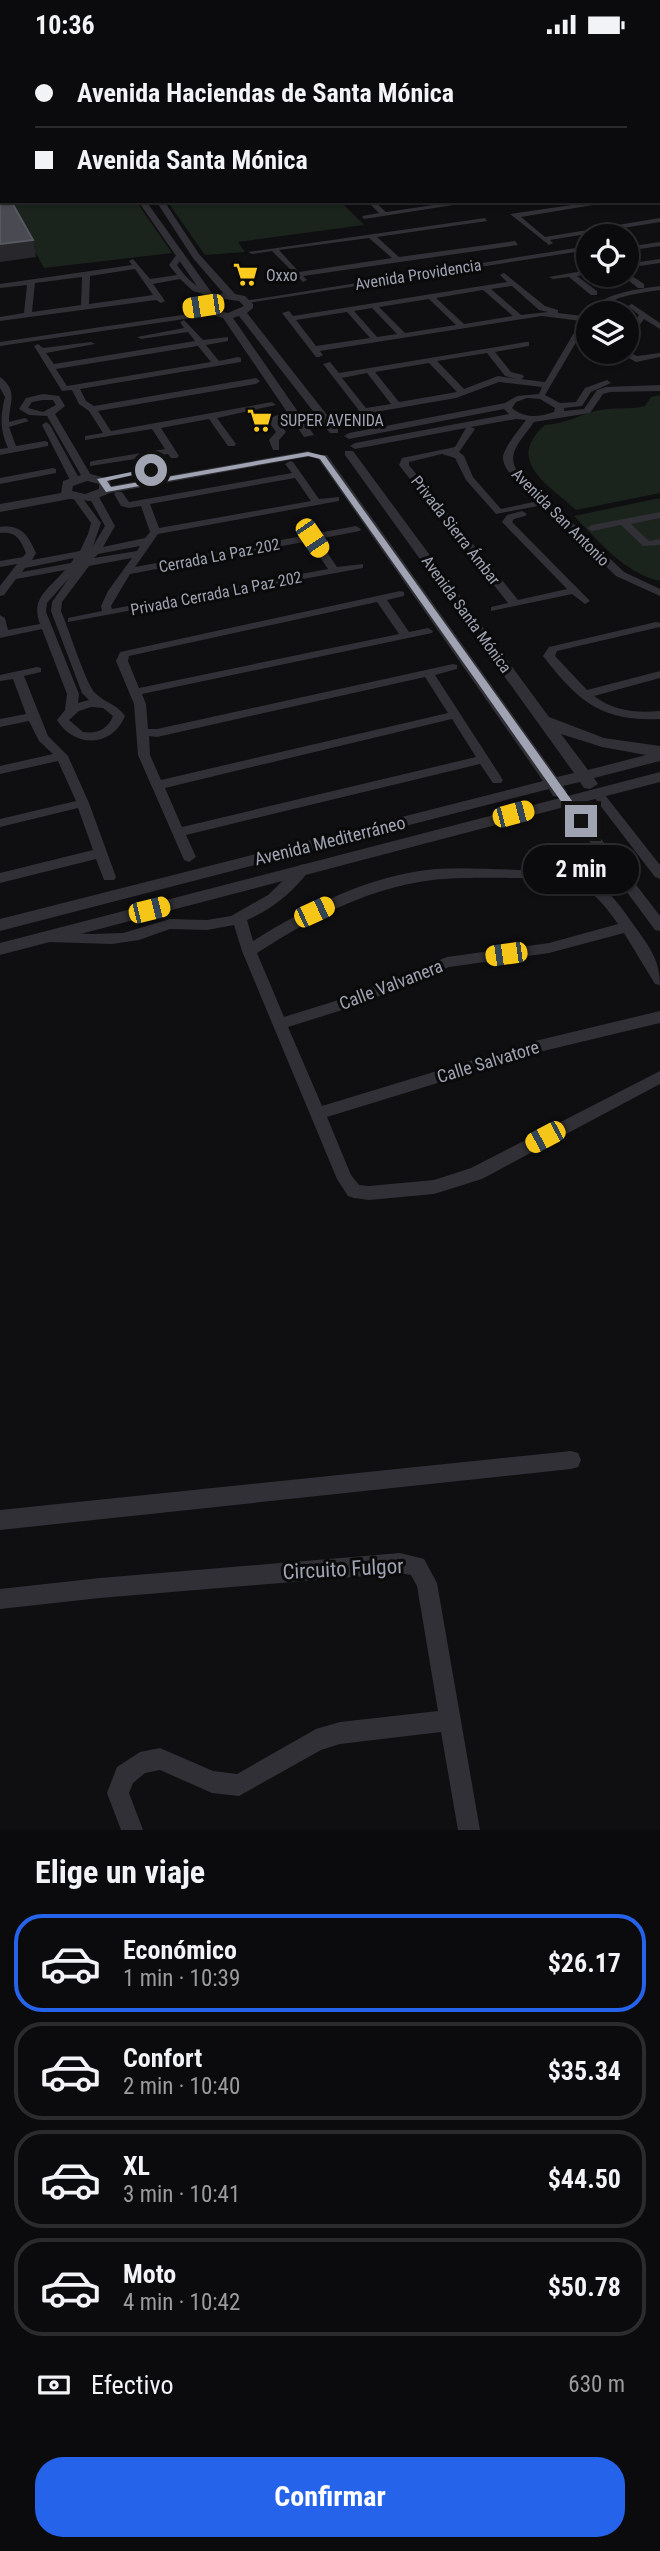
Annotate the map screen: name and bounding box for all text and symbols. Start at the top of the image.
text: 10:36 [35,10,95,40]
text: Avenida Haciendas de Santa Mónica [77,78,454,108]
text: Avenida Santa Mónica [77,145,308,175]
map controls [576,224,639,364]
button: locate [576,224,639,287]
street label: Avenida Providencia [354,255,483,294]
supermarket icon: Oxxo [232,261,260,289]
place label: Oxxo [266,266,298,285]
car [181,292,226,320]
button: layers [576,301,639,364]
supermarket icon: SUPER AVENIDA [246,406,274,434]
place label: SUPER AVENIDA [280,411,384,430]
route start [135,454,167,486]
street label: Avenida San Antonio [508,465,613,570]
street label: Privada Sierra Ámbar [407,472,504,589]
car [292,515,333,561]
street label: Cerrada La Paz 202 [157,534,281,577]
street label: Avenida Santa Mónica [418,552,515,677]
street label: Privada Cerrada La Paz 202 [129,568,303,619]
car [490,798,537,830]
route end [565,805,597,837]
street label: Avenida Mediterráneo [252,812,408,869]
callout: 2 min [523,845,639,895]
text: 2 min [555,856,607,883]
car [291,894,338,930]
car [127,895,172,925]
car [484,941,529,967]
street label: Calle Valvanera [336,955,446,1014]
street label: Calle Salvatore [434,1036,542,1087]
car [522,1118,569,1156]
street label: Circuito Fulgor [282,1554,404,1584]
text: Elige un viaje [35,1853,205,1891]
icon: car [39,1932,102,1995]
text: Económico [123,1935,237,1965]
text: $26.17 [548,1948,621,1978]
text: 1 min · 10:39 [123,1965,240,1992]
icon: car [39,2040,102,2103]
text: Confort [123,2043,202,2073]
text: $35.34 [548,2056,621,2086]
text: 2 min · 10:40 [123,2073,240,2100]
icon: car [39,2148,102,2211]
text: XL [123,2151,150,2181]
text: $44.50 [548,2164,621,2194]
text: 3 min · 10:41 [123,2181,240,2208]
icon: car [39,2256,102,2319]
text: Moto [123,2259,176,2289]
text: $50.78 [548,2272,621,2302]
text: 4 min · 10:42 [123,2289,240,2316]
icon: cash [35,2366,73,2404]
text: Efectivo [91,2370,173,2400]
text: 630 m [568,2371,625,2398]
button: Confirmar [35,2457,625,2537]

